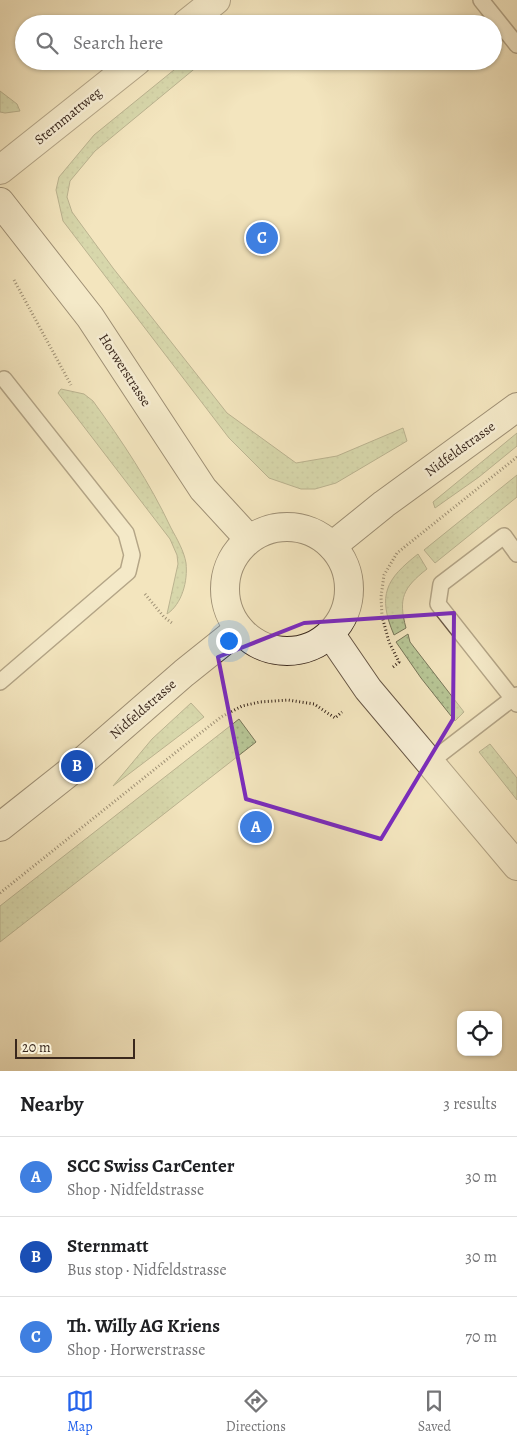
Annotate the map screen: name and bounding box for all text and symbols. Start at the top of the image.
search box [15,15,502,70]
icon: search [33,29,61,57]
text: Search here [73,30,163,56]
street label: Sternmattweg [30,83,106,149]
pin: C [246,219,278,257]
street label: Horwerstrasse [94,330,156,410]
street label: Nidfeldstrasse [421,417,499,481]
your location [216,628,242,654]
street label: Nidfeldstrasse [106,675,180,743]
pin: B [61,747,93,785]
pin: A [240,808,272,846]
map controls [457,1011,502,1056]
button: locate [457,1011,502,1056]
scale bar [15,1036,135,1059]
text: 20 m [22,1038,51,1057]
text: Nearby [20,1090,83,1118]
text: 3 results [443,1093,497,1115]
text: SCC Swiss CarCenter [67,1153,235,1179]
text: A [31,1166,41,1188]
text: 30 m [465,1166,497,1188]
text: Shop · Nidfeldstrasse [67,1179,204,1201]
text: Sternmatt [67,1233,149,1259]
text: B [31,1246,41,1268]
text: 30 m [465,1246,497,1268]
text: Bus stop · Nidfeldstrasse [67,1259,227,1281]
text: Th. Willy AG Kriens [67,1313,220,1339]
text: C [31,1326,41,1348]
text: 70 m [465,1326,497,1348]
text: Shop · Horwerstrasse [67,1339,205,1361]
tab: Map [66,1387,94,1436]
tab: Directions [226,1387,286,1436]
tab: Saved [418,1387,451,1436]

